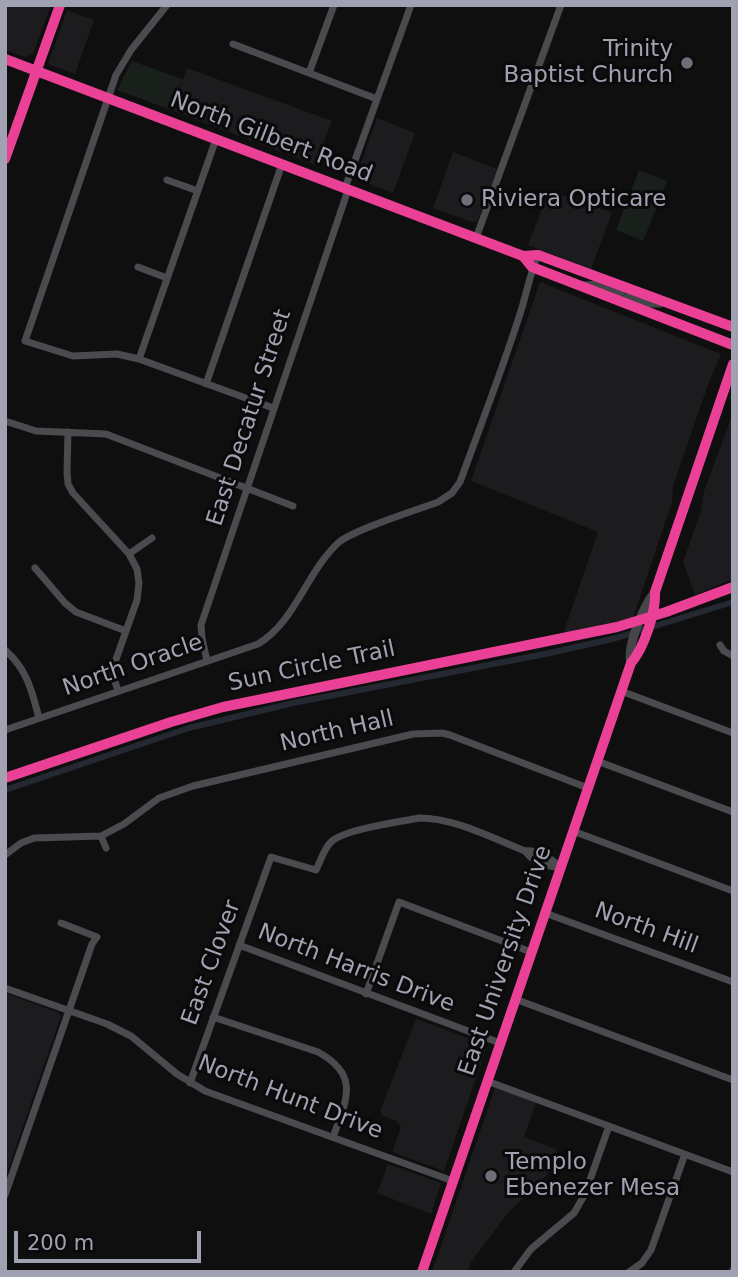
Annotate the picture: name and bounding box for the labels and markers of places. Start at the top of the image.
place label: Trinity Baptist Church [503,36,673,90]
marker: Trinity Baptist Church [679,55,695,71]
place label: Riviera Opticare [481,186,666,214]
marker: Riviera Opticare [459,192,475,208]
place label: Templo Ebenezer Mesa [505,1149,680,1203]
marker: Templo Ebenezer Mesa [483,1168,499,1184]

